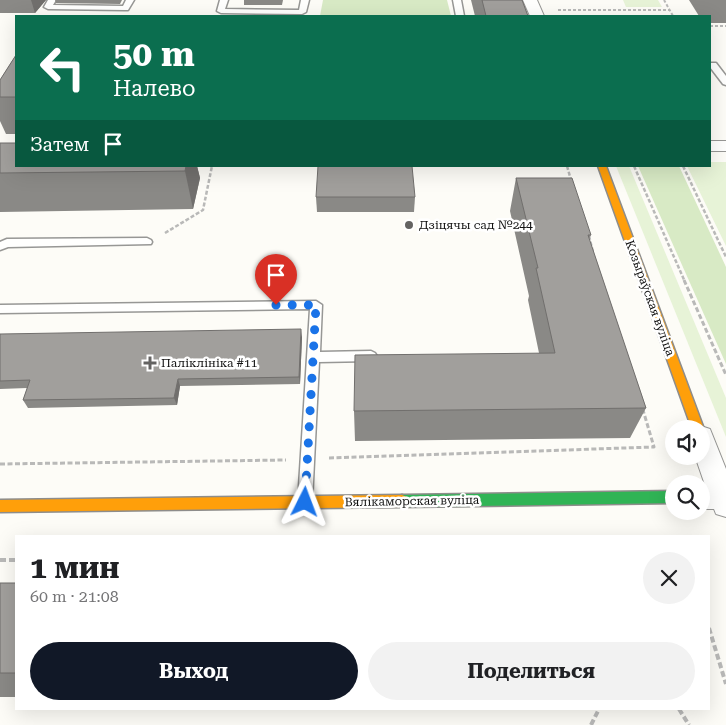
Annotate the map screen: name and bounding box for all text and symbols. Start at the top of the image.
text: 50 m [113,34,195,75]
icon: left [30,35,95,100]
text: Налево [113,76,196,101]
icon: arrive [99,130,127,158]
text: Затем [30,133,89,156]
place label: Дзіцячы сад №244 [419,218,533,232]
marker: Дзіцячы сад №244 [403,219,415,231]
street label: Козыраўская вуліца [623,238,678,358]
pin [255,254,297,305]
icon: arrive [262,261,290,289]
marker: Паліклініка #11 [143,356,157,370]
place label: Паліклініка #11 [161,356,258,370]
map controls [665,420,710,520]
button: sound [665,420,710,465]
position arrow [278,475,330,527]
button: search [665,475,710,520]
street label: Вялікаморская вуліца [345,493,480,509]
text: 1 мин [30,550,120,585]
button: close [643,552,695,604]
text: 60 m · 21:08 [30,587,119,606]
button: Выход [30,642,358,700]
button: Поделиться [368,642,695,700]

